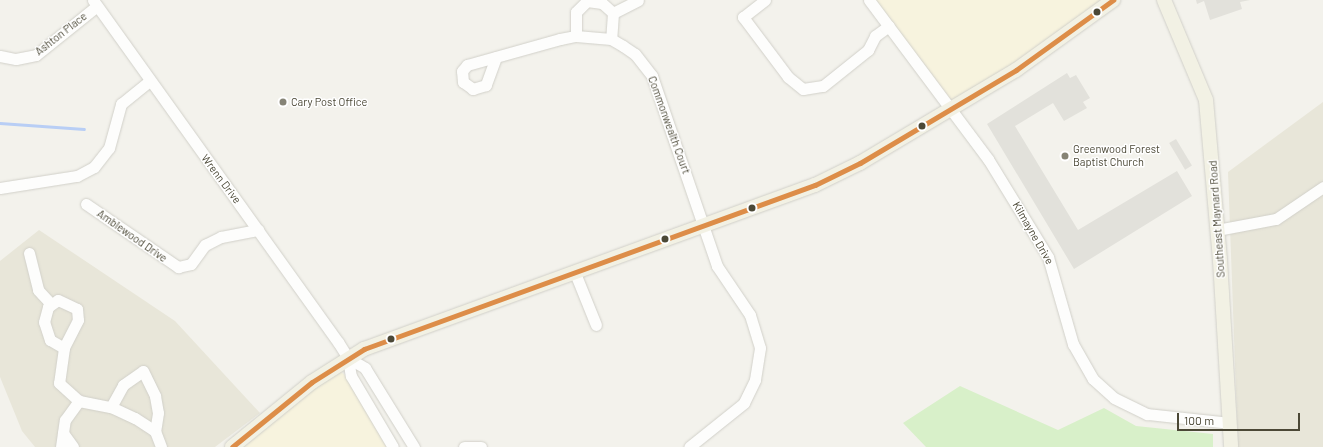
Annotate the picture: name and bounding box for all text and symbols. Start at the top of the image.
unlabelled marker [1092,7,1102,17]
street label: Ashton Place [32,10,90,58]
street label: Commonwealth Court [645,74,693,176]
place label: Cary Post Office [291,95,367,109]
marker: Cary Post Office [278,97,288,107]
unlabelled marker [917,121,927,131]
place label: Greenwood Forest Baptist Church [1073,143,1160,169]
marker: Greenwood Forest Baptist Church [1060,151,1070,161]
street label: Wrenn Drive [198,152,244,206]
street label: Southeast Maynard Road [1206,160,1228,278]
street label: Kilmayne Drive [1010,199,1056,267]
unlabelled marker [747,203,757,213]
street label: Amblewood Drive [94,207,170,265]
unlabelled marker [660,234,670,244]
unlabelled marker [386,334,396,344]
scale bar [1179,405,1302,431]
text: 100 m [1184,413,1214,427]

